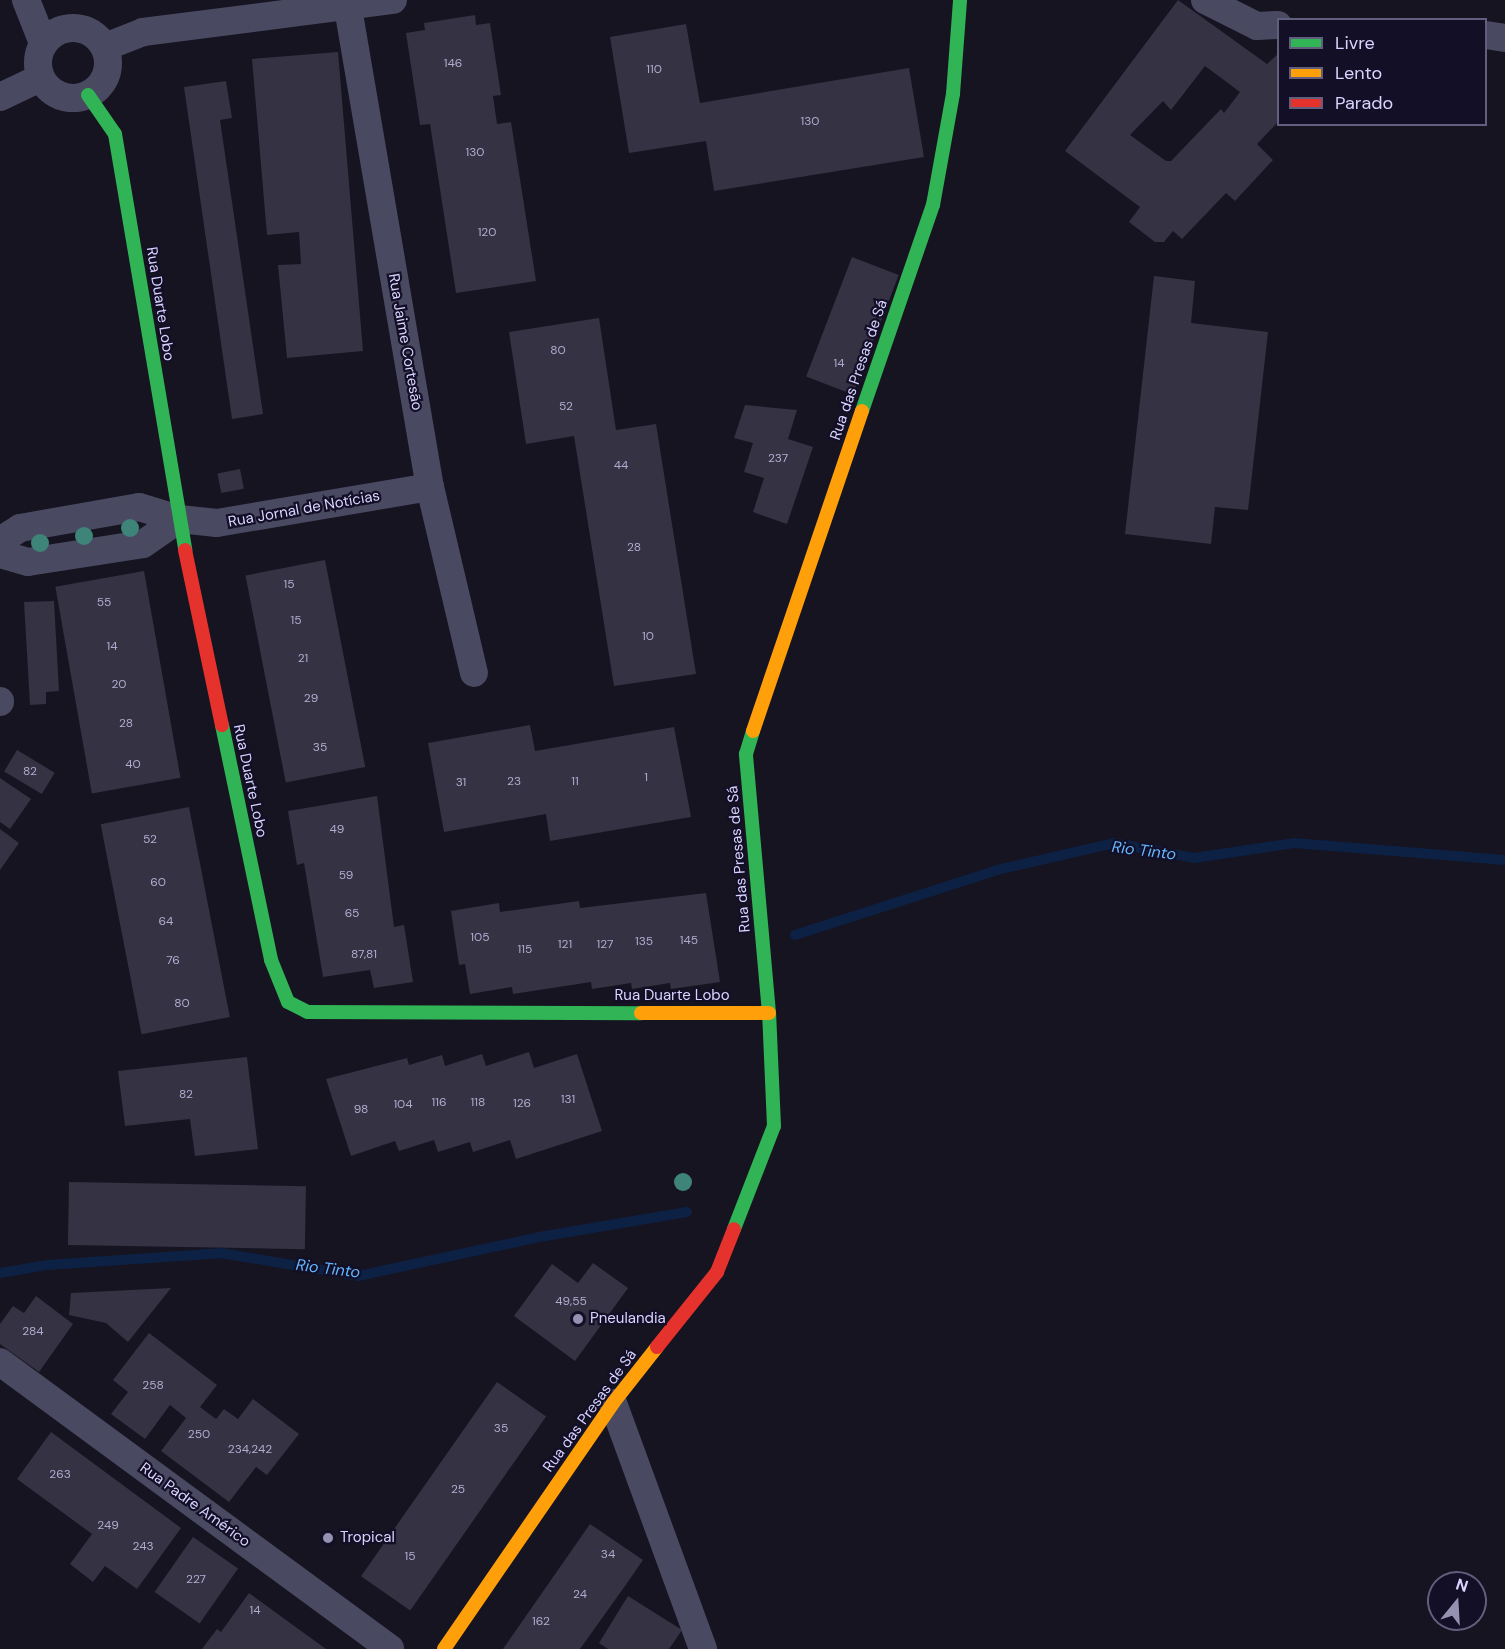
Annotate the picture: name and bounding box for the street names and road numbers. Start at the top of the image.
street label: Rua Duarte Lobo [142,246,178,362]
street label: Rua Jaime Cortesão [384,272,426,412]
street label: Rua das Presas de Sá [827,297,891,443]
street label: Rua Jornal de Notícias [227,487,381,531]
street label: Rua Duarte Lobo [229,723,271,839]
street label: Rua das Presas de Sá [724,785,754,933]
street label: Rua Duarte Lobo [614,987,730,1005]
street label: Rua das Presas de Sá [539,1346,641,1476]
street label: Rua Padre Américo [136,1459,254,1551]

